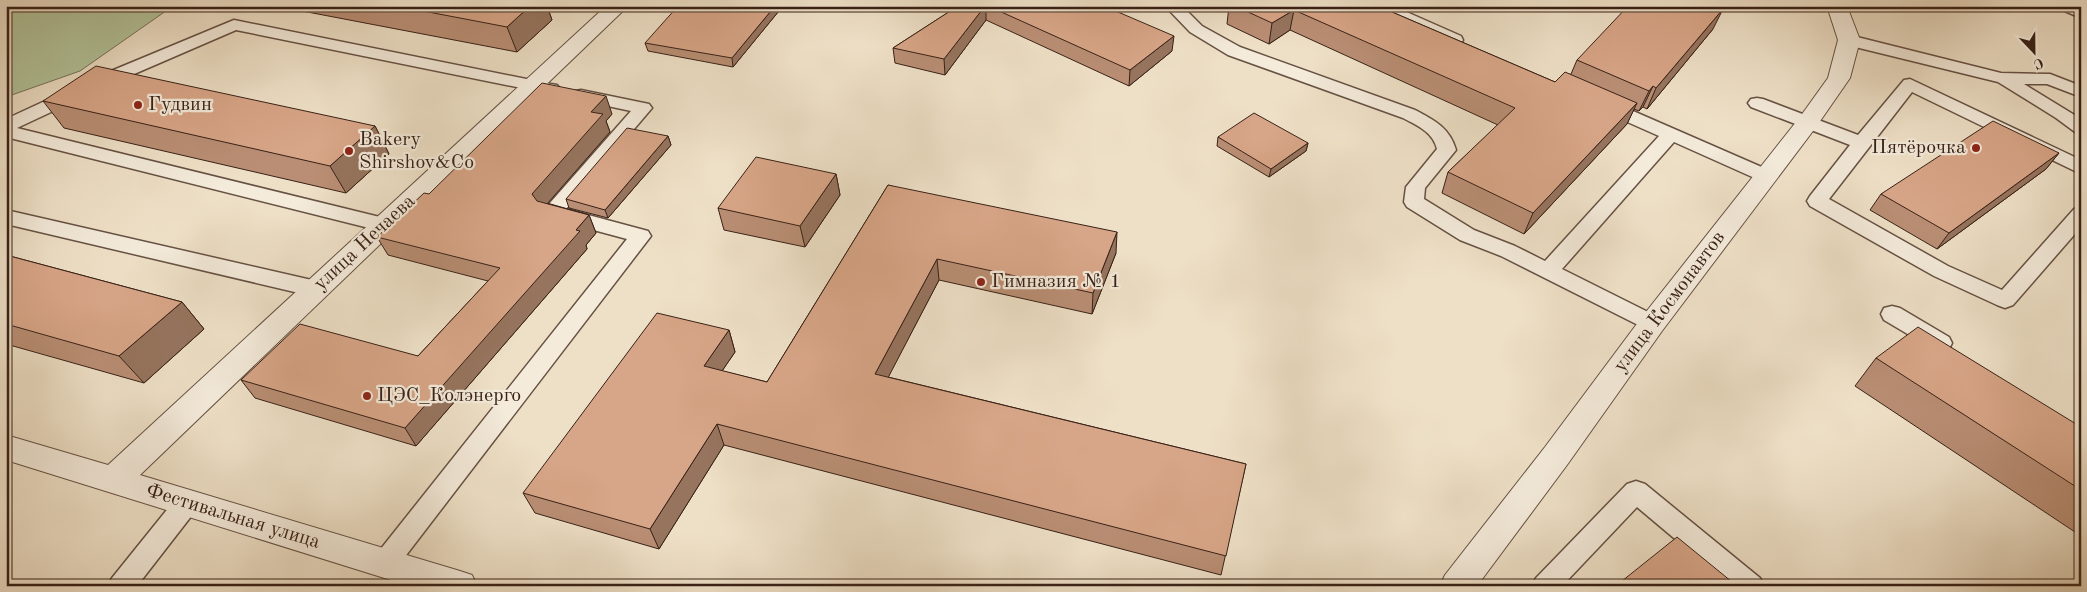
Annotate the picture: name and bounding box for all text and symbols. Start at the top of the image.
north arrow [2010,28,2060,78]
text: С [2032,55,2045,71]
place label: Гудвин [148,95,212,115]
marker: Гудвин [132,99,144,111]
place label: Bakery Shirshov&Co [359,130,474,173]
place label: Пятёрочка [1871,138,1966,158]
marker: Пятёрочка [1970,142,1982,154]
marker: Bakery Shirshov&Co [343,145,355,157]
street label: улица Нечаева [311,191,420,295]
street label: улица Космонавтов [1611,228,1729,376]
place label: Гимназия № 1 [991,272,1121,292]
marker: Гимназия № 1 [975,276,987,288]
place label: ЦЭС_Колэнерго [377,386,521,406]
marker: ЦЭС_Колэнерго [361,390,373,402]
street label: Фестивальная улица [144,481,322,553]

